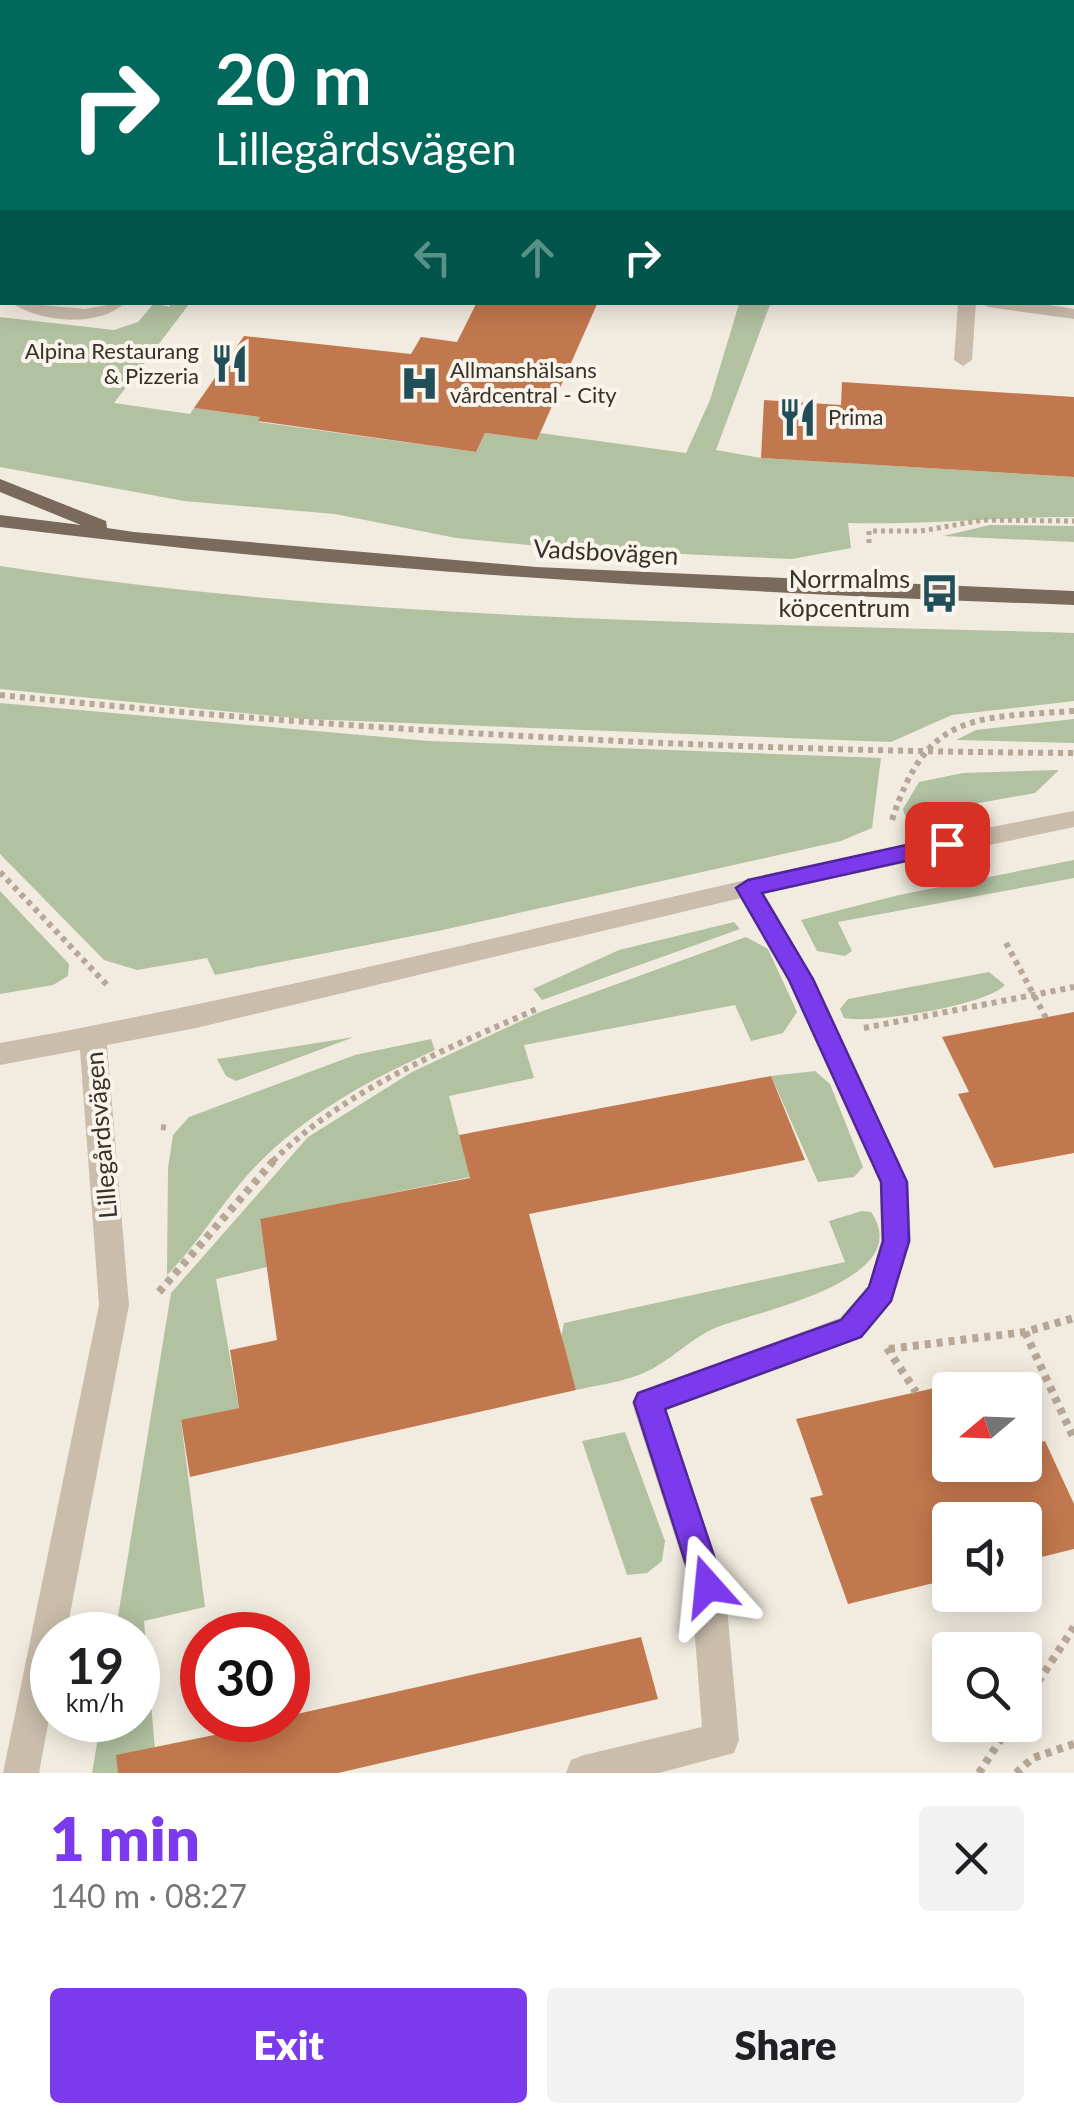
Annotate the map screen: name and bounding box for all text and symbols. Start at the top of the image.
text: 20 m [215,36,372,120]
icon: right [50,40,180,170]
text: Lillegårdsvägen [215,121,517,175]
icon: left [405,230,460,285]
icon: ahead [510,230,565,285]
icon: right [615,230,670,285]
place label: Alpina Restaurang & Pizzeria [25,337,199,389]
restaurant icon: Alpina Restaurang & Pizzeria [208,343,250,385]
place label: Allmanshälsans vårdcentral - City [450,356,617,408]
hospital icon: Allmanshälsans vårdcentral - City [399,362,441,404]
restaurant icon: Prima [777,396,819,438]
place label: Prima [828,403,883,430]
street label: Vadsbovägen [533,532,679,570]
place label: Norrmalms köpcentrum [779,563,910,622]
bus stop icon: Norrmalms köpcentrum [919,572,961,614]
pin [905,802,990,887]
icon: arrive [920,817,975,872]
street label: Lillegårdsvägen [78,1050,122,1220]
north arrow [932,1372,1042,1482]
map controls [932,1372,1042,1742]
button: sound [932,1502,1042,1612]
position arrow [656,1534,760,1638]
speed limit sign: 30 [180,1612,310,1742]
button: search [932,1632,1042,1742]
text: 19 [66,1635,124,1695]
text: km/h [66,1687,124,1717]
text: 1 min [50,1802,200,1874]
button: close [919,1806,1024,1911]
text: 140 m · 08:27 [50,1876,247,1915]
button: Exit [50,1988,527,2103]
button: Share [547,1988,1024,2103]

